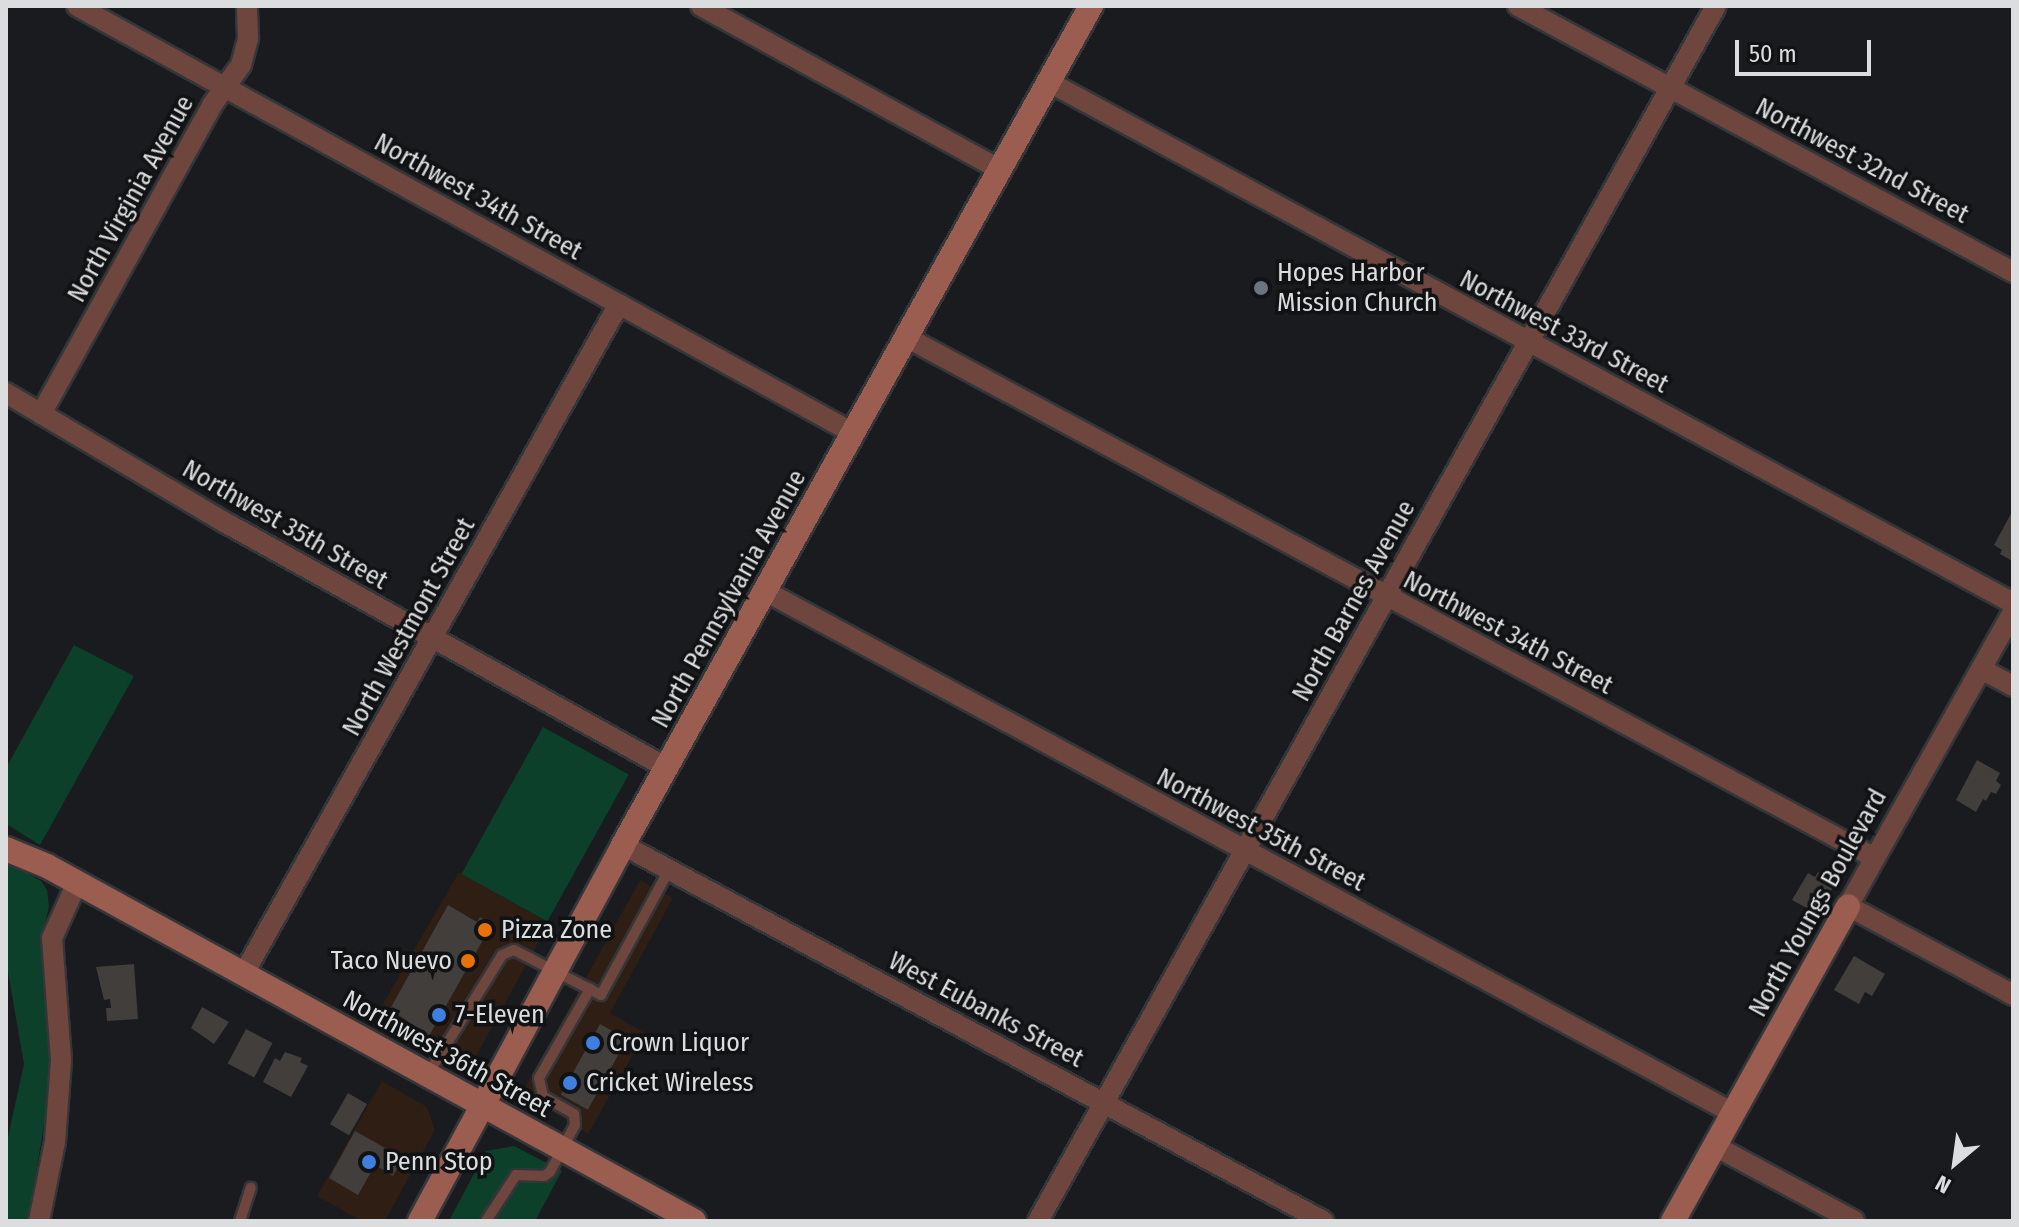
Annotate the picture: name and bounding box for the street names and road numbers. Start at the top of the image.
street label: North Virginia Avenue [61,90,201,308]
street label: Northwest 32nd Street [1750,92,1974,230]
street label: Northwest 34th Street [369,127,587,267]
street label: Northwest 33rd Street [1454,264,1674,400]
street label: Northwest 35th Street [177,453,393,597]
street label: North Pennsylvania Avenue [645,465,813,733]
street label: North Barnes Avenue [1286,495,1422,707]
street label: North Westmont Street [336,513,482,741]
street label: Northwest 34th Street [1398,565,1618,701]
street label: Northwest 35th Street [1151,762,1371,898]
street label: North Youngs Boulevard [1742,784,1894,1022]
street label: West Eubanks Street [883,945,1089,1075]
street label: Northwest 36th Street [337,984,557,1124]

